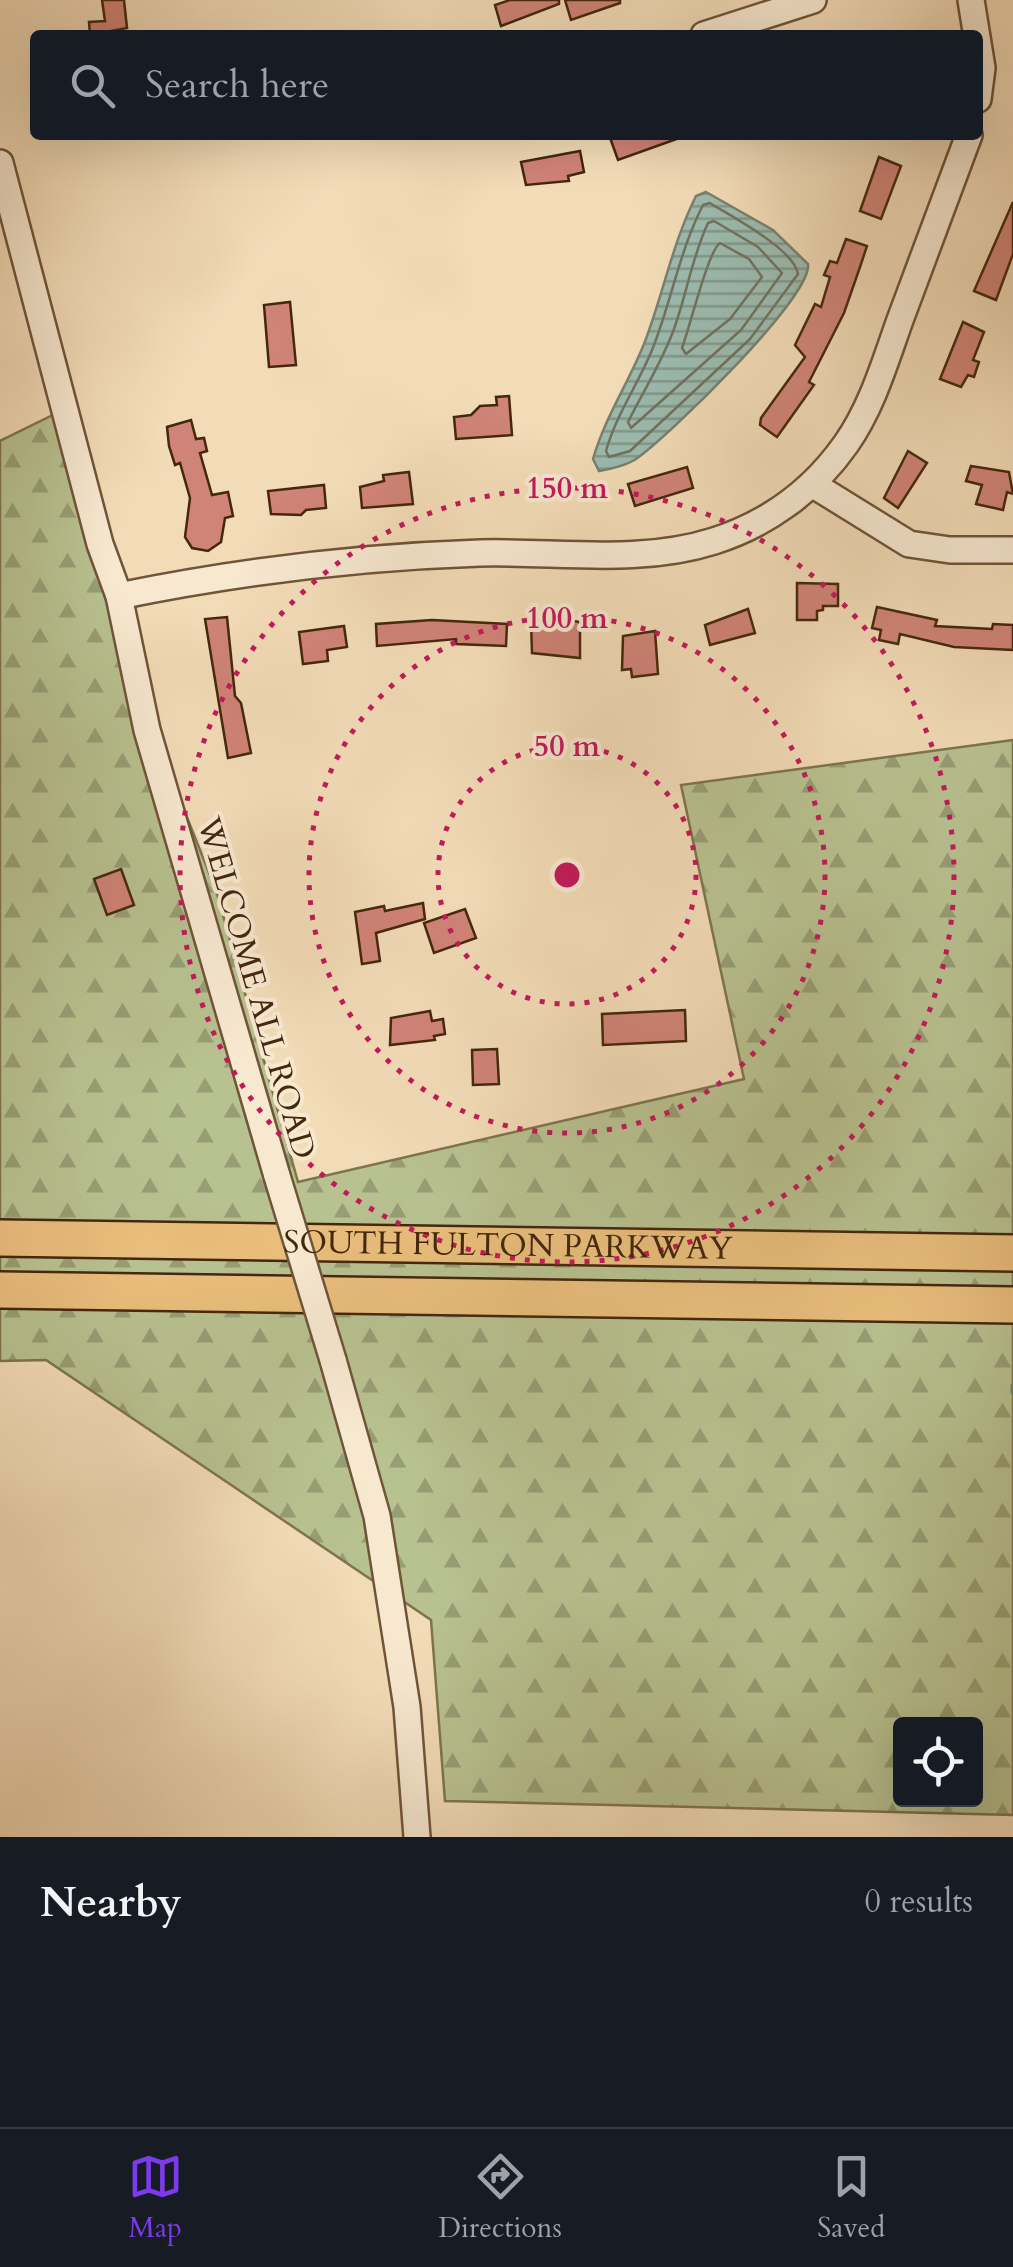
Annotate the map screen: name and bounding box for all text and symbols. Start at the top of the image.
search box [30,30,983,140]
icon: search [65,58,120,113]
text: Search here [145,59,329,111]
text: 150 m [526,468,608,509]
text: 100 m [526,598,608,639]
text: 50 m [534,726,601,767]
street label: WELCOME ALL ROAD [186,811,326,1164]
centre of rings [549,857,585,893]
street label: SOUTH FULTON PARKWAY [283,1220,733,1271]
map controls [893,1717,983,1807]
button: locate [893,1717,983,1807]
text: Nearby [40,1874,182,1931]
text: 0 results [865,1880,973,1924]
tab: Map [128,2149,183,2247]
tab: Directions [438,2149,562,2247]
tab: Saved [817,2149,885,2247]

